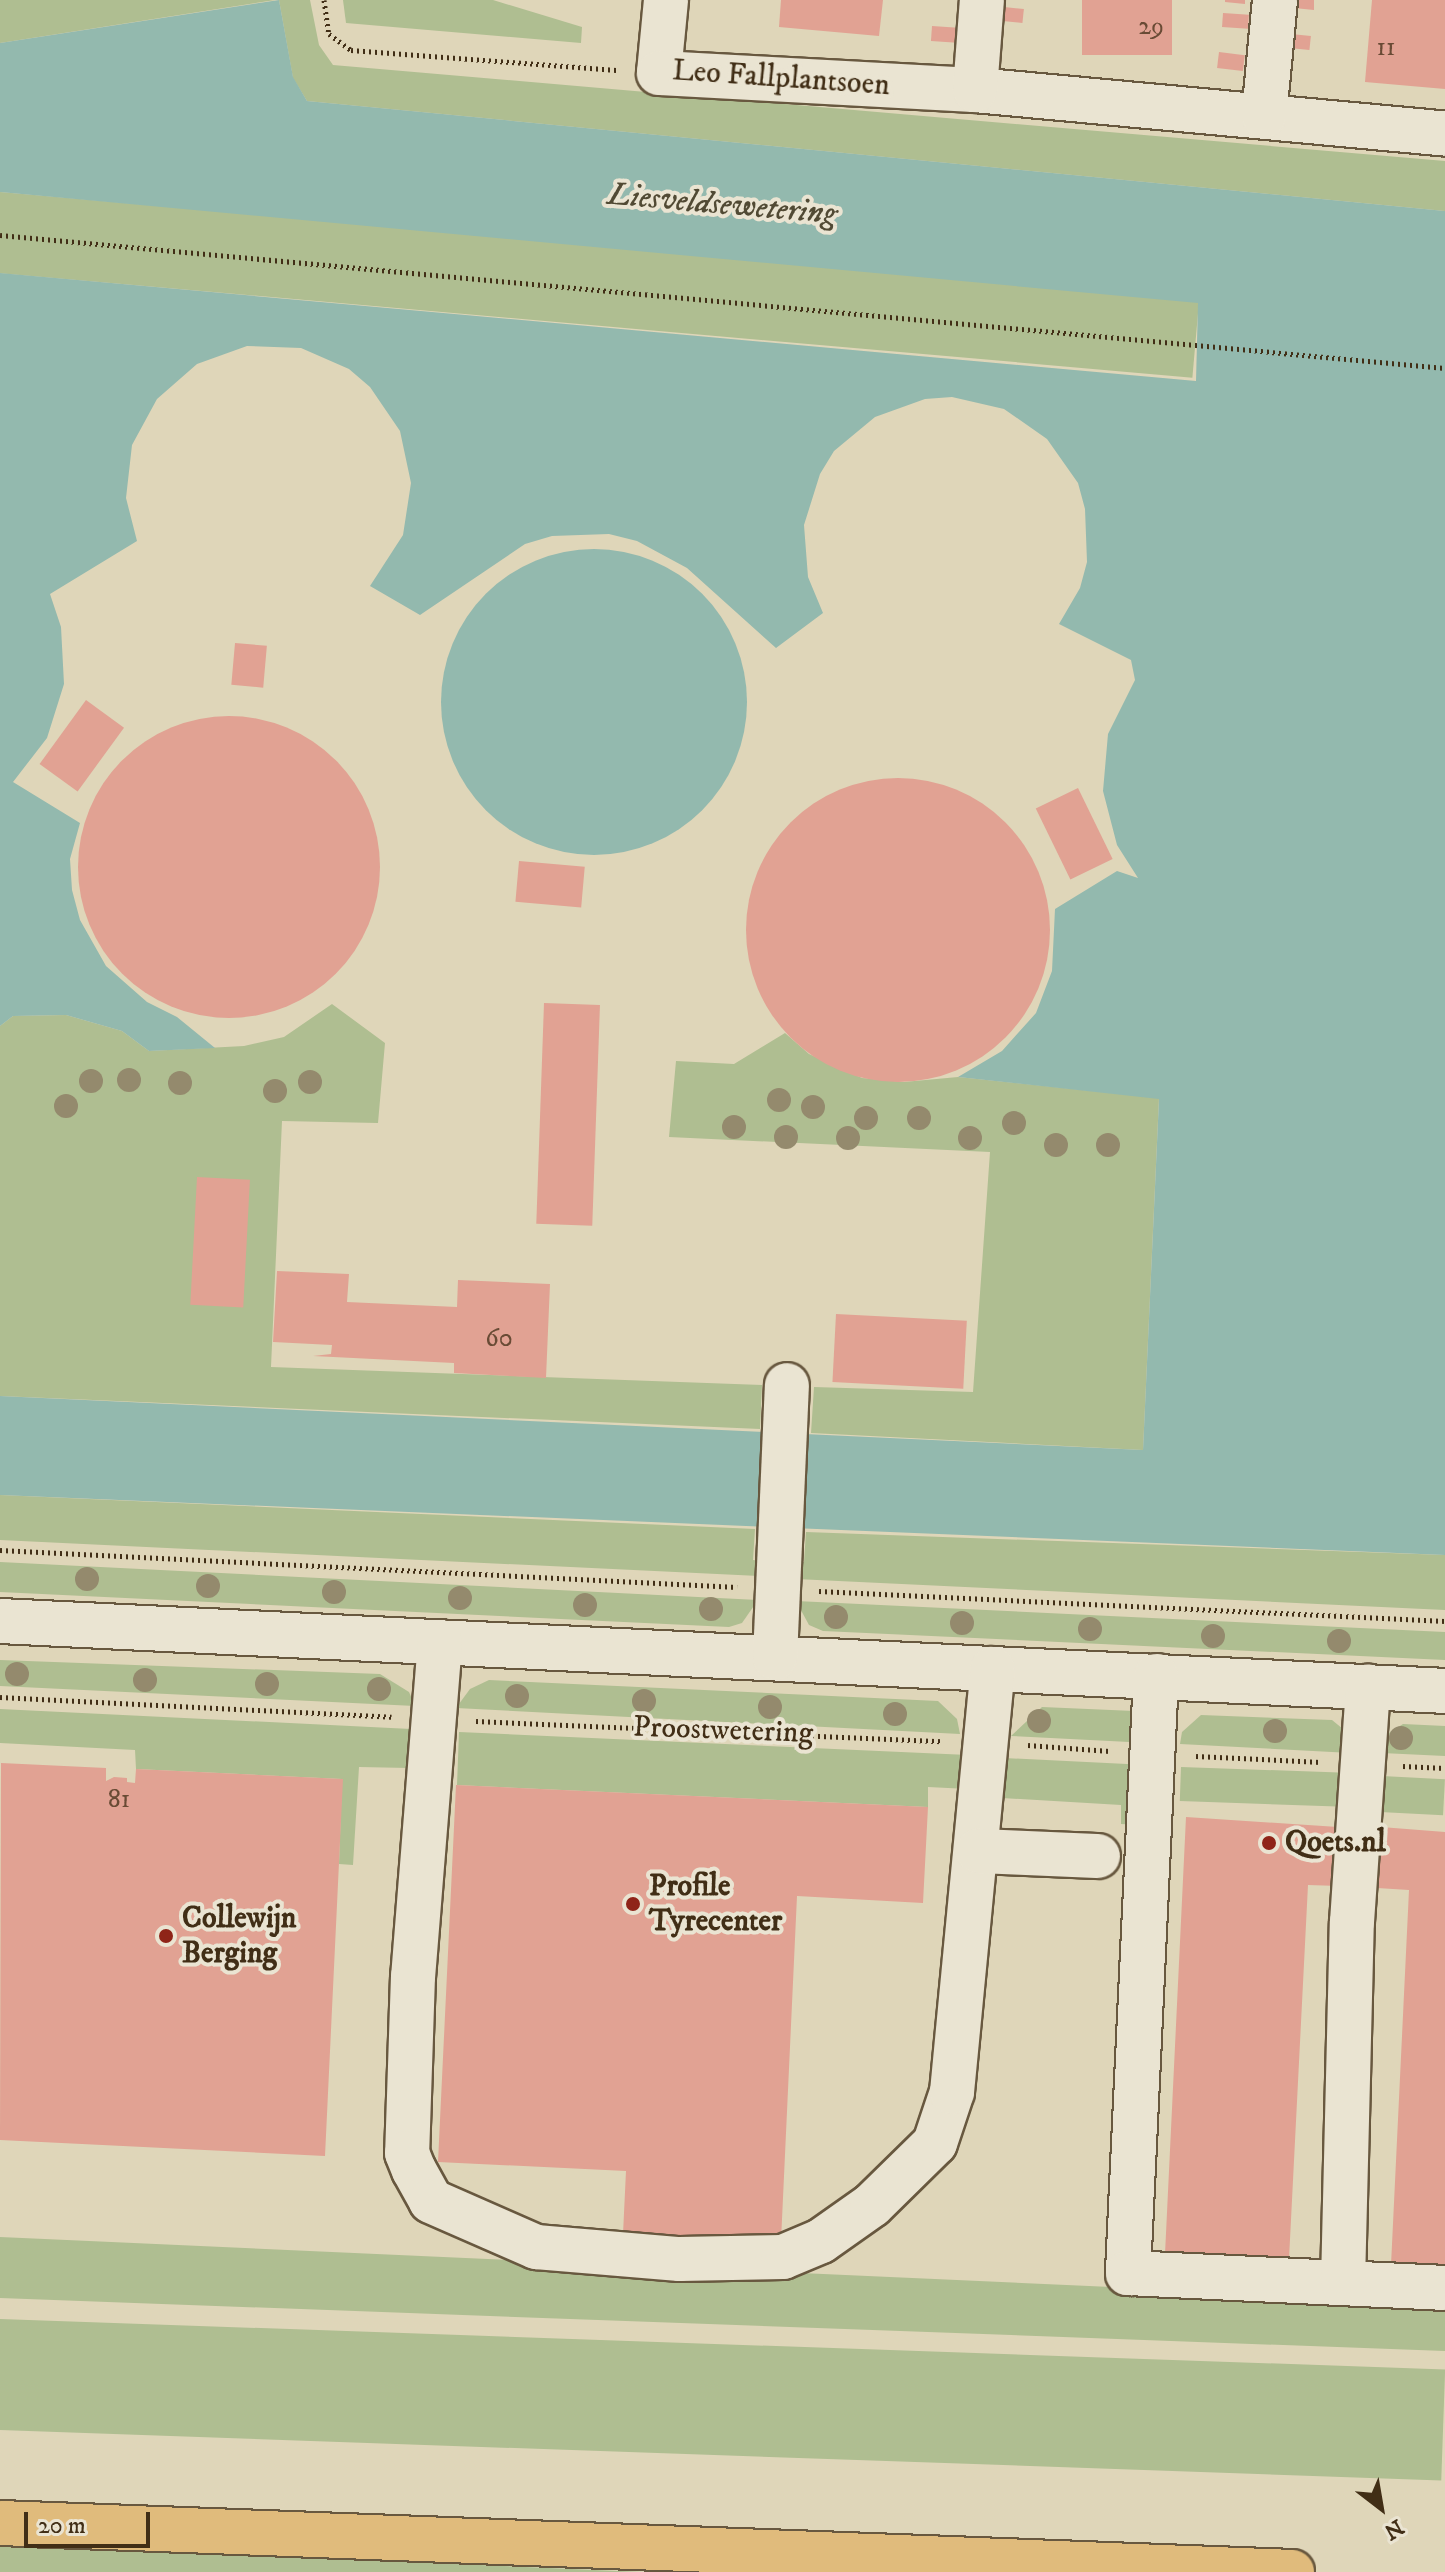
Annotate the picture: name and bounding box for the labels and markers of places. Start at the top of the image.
place label: Qoets.nl [1285,1825,1386,1861]
marker: Qoets.nl [1260,1834,1278,1852]
place label: Profile Tyrecenter [649,1869,782,1940]
marker: Profile Tyrecenter [624,1895,642,1913]
place label: Collewijn Berging [182,1901,297,1972]
marker: Collewijn Berging [157,1927,175,1945]

